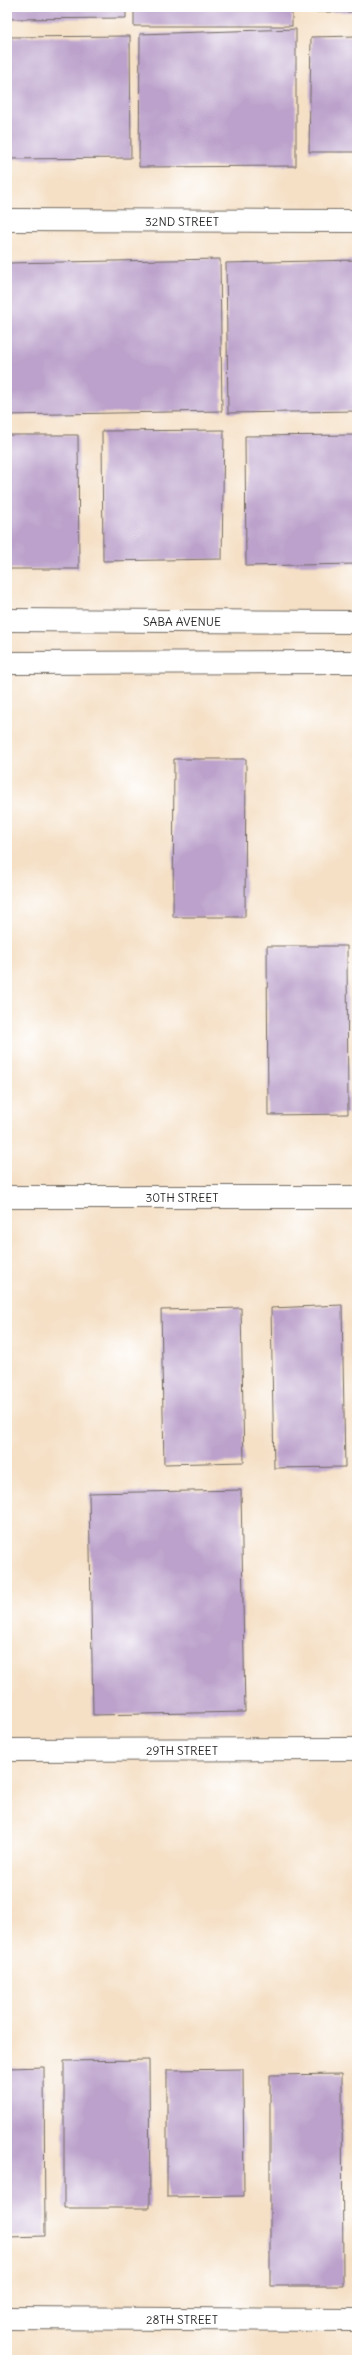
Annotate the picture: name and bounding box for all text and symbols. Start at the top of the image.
street label: 32ND STREET [145,214,219,229]
street label: SABA AVENUE [143,614,221,629]
street label: 30TH STREET [145,1190,219,1205]
street label: 29TH STREET [146,1743,218,1758]
street label: 28TH STREET [146,2312,218,2327]

